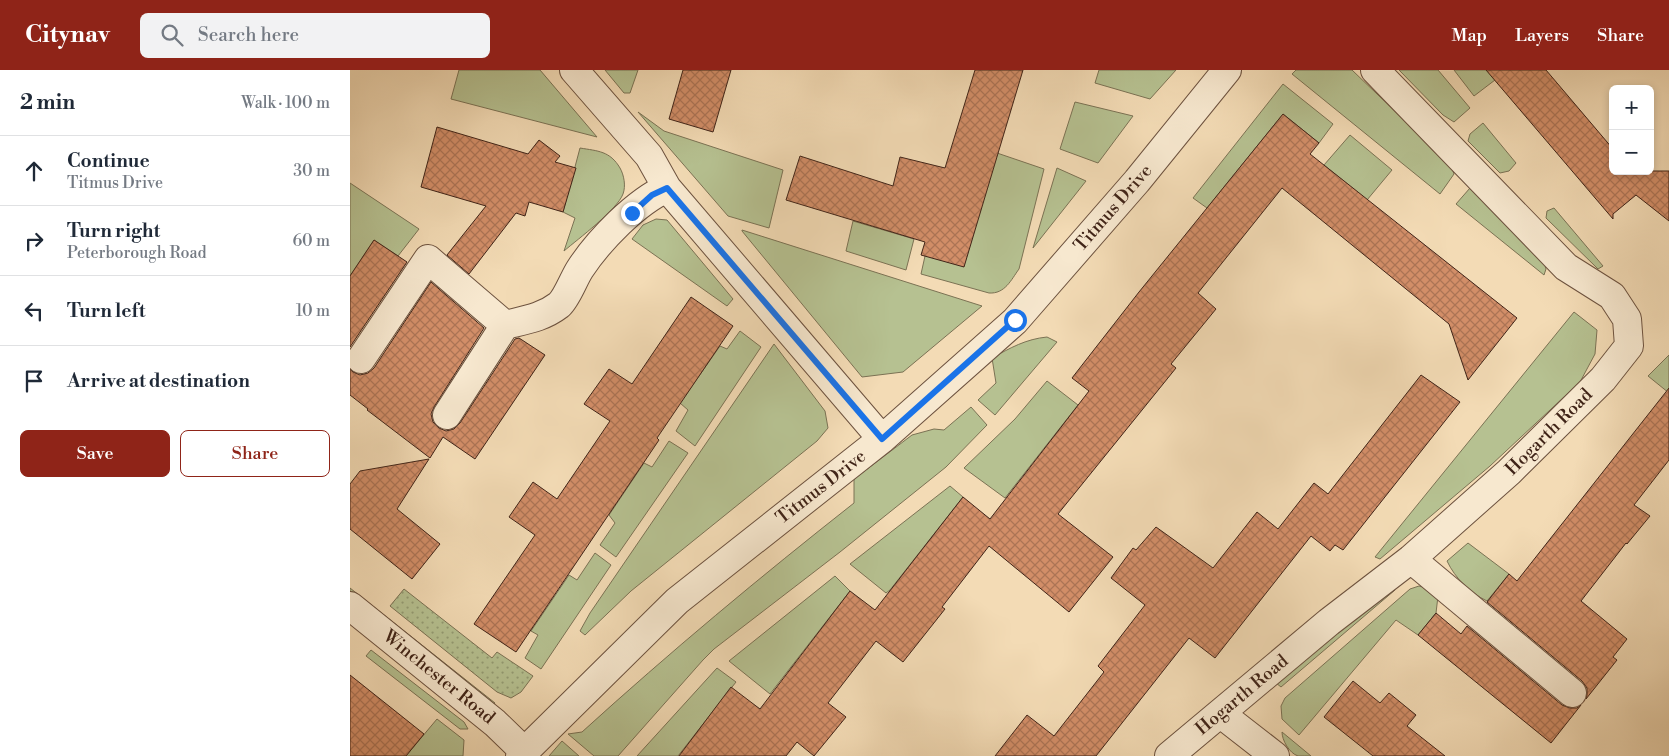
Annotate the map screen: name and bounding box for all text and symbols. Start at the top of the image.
search box [140,13,490,58]
text: Citynav [25,20,110,50]
icon: search [158,21,186,49]
text: Search here [198,23,299,47]
text: Map [1452,24,1487,47]
text: Layers [1515,24,1569,47]
text: Share [1597,24,1644,47]
map controls [1609,85,1654,175]
button: + [1609,85,1654,130]
text: 2 min [20,90,75,116]
text: Walk · 100 m [241,93,330,113]
button: − [1609,130,1654,175]
text: Continue [67,149,150,173]
icon: ahead [20,157,48,185]
street label: Titmus Drive [1069,160,1157,256]
text: 30 m [293,161,330,181]
text: Titmus Drive [67,173,163,193]
route end [621,202,644,225]
text: Turn right [67,219,160,243]
icon: right [20,227,48,255]
text: 60 m [292,231,330,251]
text: Peterborough Road [67,243,207,263]
icon: left [20,297,48,325]
text: Turn left [67,299,146,323]
text: 10 m [296,301,330,321]
route start [1004,309,1027,332]
icon: arrive [20,367,48,395]
text: Arrive at destination [67,369,250,393]
street label: Hogarth Road [1501,383,1598,480]
button: Save [20,430,170,477]
button: Share [180,430,330,477]
street label: Titmus Drive [771,445,871,529]
street label: Winchester Road [377,624,500,730]
street label: Hogarth Road [1191,649,1294,740]

